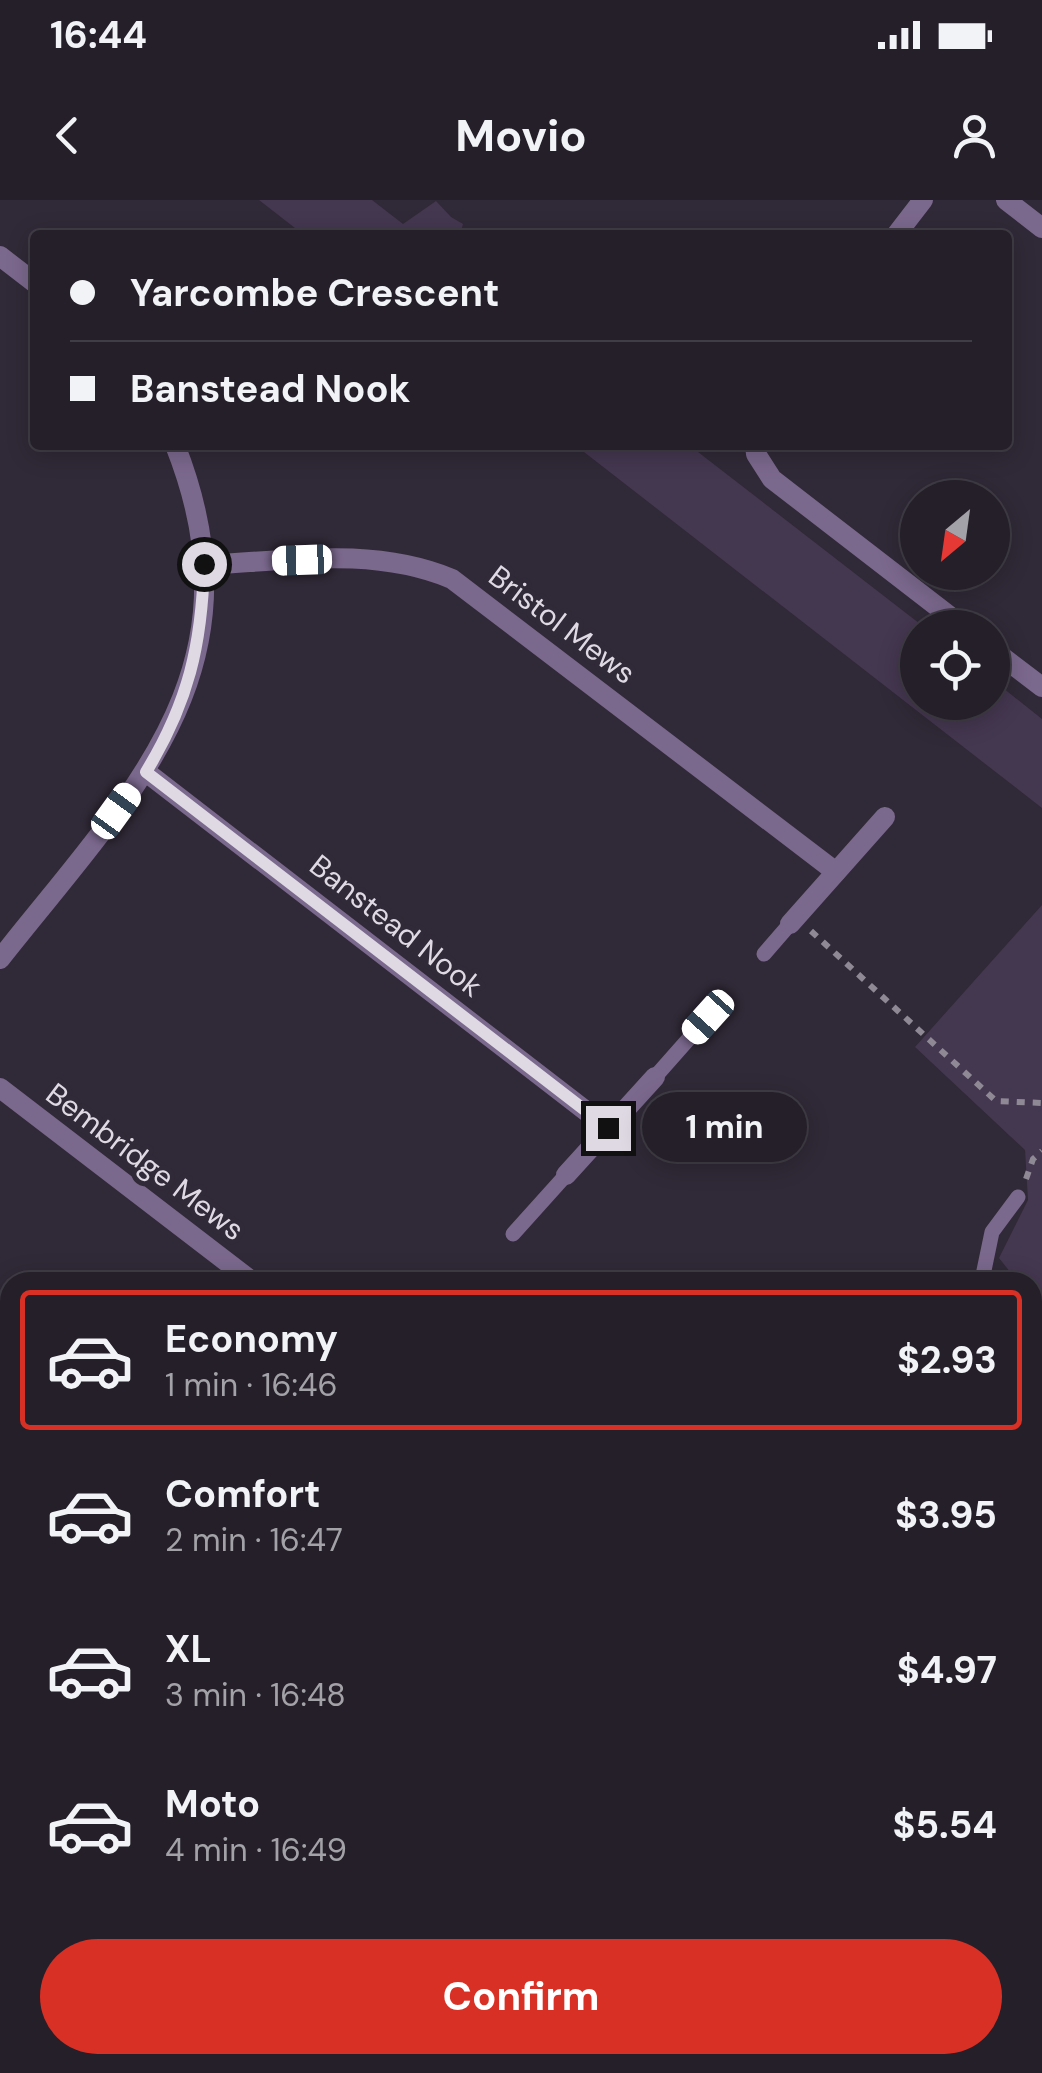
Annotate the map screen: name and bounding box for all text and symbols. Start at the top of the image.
text: 16:44 [50,10,147,60]
text: Movio [455,106,587,165]
icon: back [40,108,95,163]
icon: person [947,108,1002,163]
text: Yarcombe Crescent [130,268,499,318]
text: Banstead Nook [130,364,411,414]
north arrow [900,480,1010,590]
map controls [900,480,1010,720]
route start [182,542,227,587]
car [271,544,333,576]
street label: Bristol Mews [481,557,644,693]
button: locate [900,610,1010,720]
car [86,778,146,844]
street label: Banstead Nook [302,846,491,1005]
car [677,985,739,1049]
street label: Bembridge Mews [38,1074,252,1249]
callout: 1 min [643,1093,808,1163]
route end [586,1106,631,1151]
text: 1 min [686,1106,763,1148]
text: Economy [165,1314,338,1364]
icon: car [45,1315,135,1405]
text: $2.93 [897,1335,997,1385]
text: 1 min · 16:46 [165,1364,337,1406]
text: Comfort [165,1469,321,1519]
icon: car [45,1470,135,1560]
text: $3.95 [895,1490,997,1540]
text: 2 min · 16:47 [165,1519,343,1561]
text: XL [165,1624,212,1674]
icon: car [45,1625,135,1715]
text: $4.97 [897,1645,997,1695]
text: 3 min · 16:48 [165,1674,346,1716]
text: Moto [165,1779,260,1829]
icon: car [45,1780,135,1870]
text: $5.54 [892,1800,997,1850]
text: 4 min · 16:49 [165,1829,347,1871]
button: Confirm [40,1939,1002,2054]

